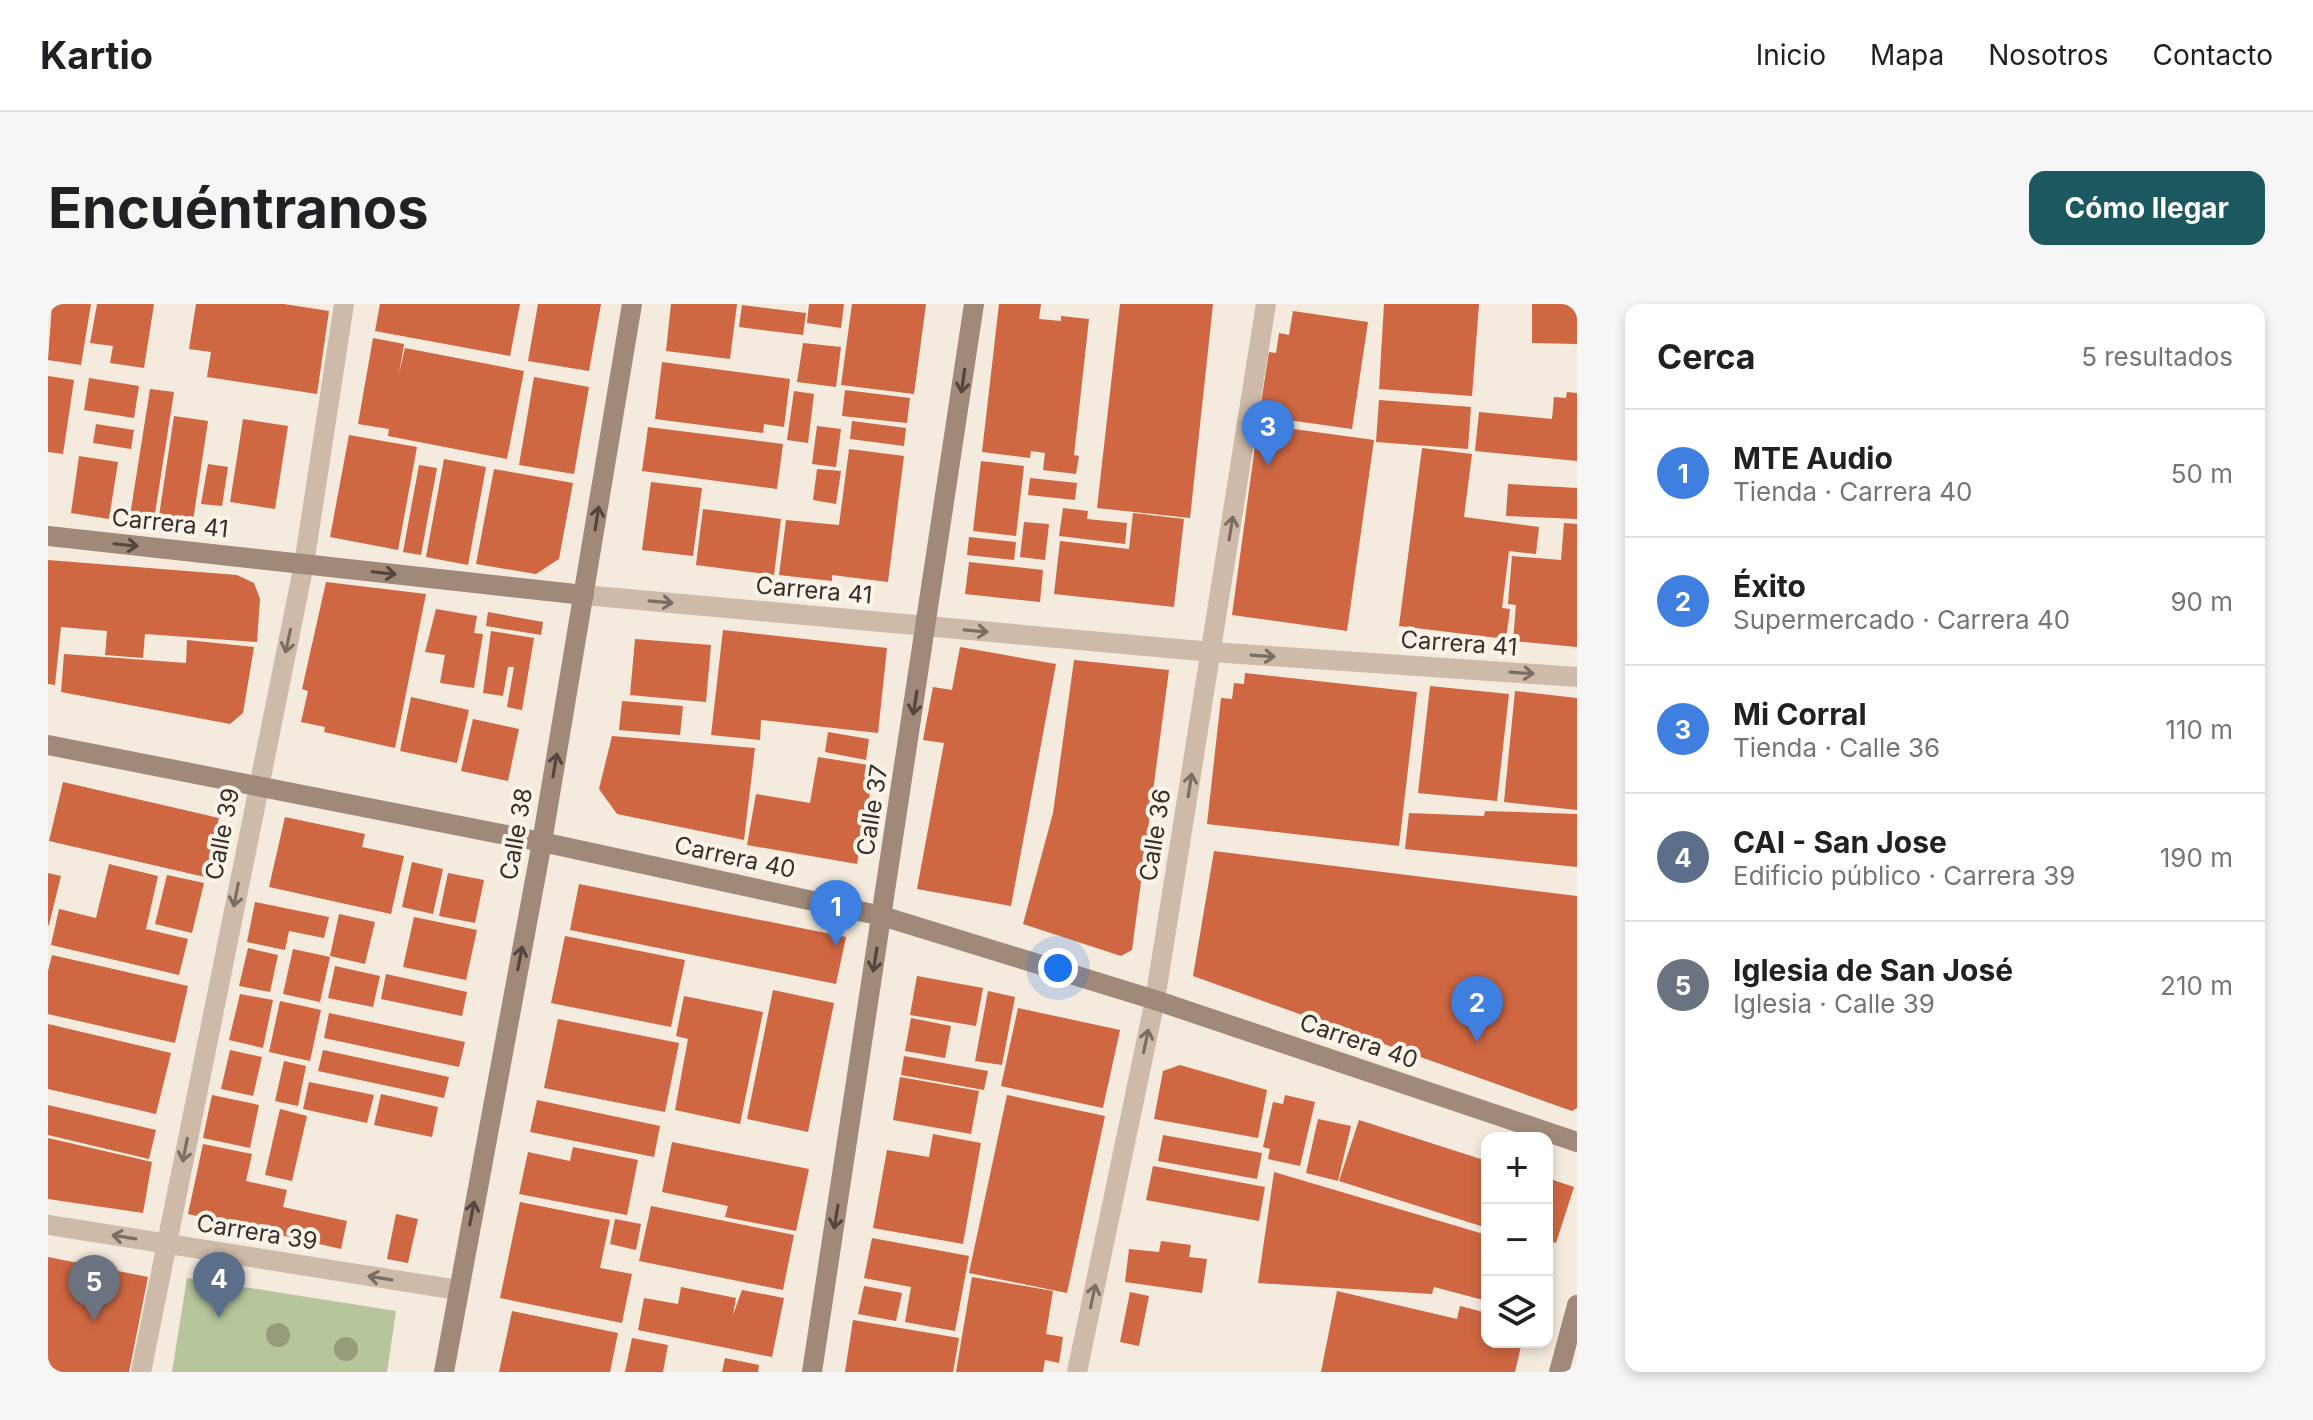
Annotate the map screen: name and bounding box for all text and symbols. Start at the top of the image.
text: Kartio [40,32,153,78]
text: Inicio [1756,38,1826,72]
text: Mapa [1870,38,1944,72]
text: Nosotros [1988,38,2109,72]
text: Contacto [2153,38,2273,72]
button: Cómo llegar [2029,171,2265,245]
text: Encuéntranos [48,174,429,242]
text: Cerca [1657,336,1756,377]
text: 5 resultados [2081,341,2233,372]
one-way arrow [955,368,970,393]
pin: 3 [1242,400,1294,466]
text: MTE Audio [1733,440,1893,476]
text: 1 [1677,458,1689,489]
text: 50 m [2171,458,2233,489]
text: Tienda · Carrera 40 [1733,476,1972,507]
street label: Carrera 41 [110,502,230,544]
one-way arrow [590,506,605,531]
one-way arrow [1224,516,1239,541]
one-way arrow [112,537,138,552]
one-way arrow [370,566,397,581]
text: Éxito [1733,568,1806,604]
street label: Carrera 41 [754,570,874,610]
text: 2 [1675,586,1691,617]
text: 90 m [2170,586,2233,617]
one-way arrow [647,595,674,610]
text: Supermercado · Carrera 40 [1733,604,2070,635]
one-way arrow [962,623,989,638]
street label: Carrera 41 [1400,624,1518,662]
one-way arrow [280,627,295,653]
one-way arrow [1249,649,1276,664]
one-way arrow [1508,666,1535,681]
one-way arrow [906,690,921,715]
text: Mi Corral [1733,696,1867,732]
text: 3 [1675,714,1691,745]
text: 110 m [2165,714,2233,745]
text: Tienda · Calle 36 [1733,732,1940,763]
one-way arrow [548,753,563,778]
street label: Calle 37 [850,762,894,858]
one-way arrow [1183,773,1198,798]
street label: Calle 39 [199,786,245,882]
street label: Calle 38 [494,786,538,882]
street label: Calle 36 [1133,787,1177,883]
text: CAI - San Jose [1733,824,1947,860]
street label: Carrera 40 [672,830,798,884]
text: 4 [1674,842,1692,873]
text: 190 m [2160,842,2233,873]
text: Edificio público · Carrera 39 [1733,860,2075,891]
pin: 1 [810,880,862,946]
one-way arrow [228,882,243,908]
one-way arrow [513,945,528,971]
one-way arrow [867,947,882,972]
your location [1038,948,1078,988]
text: Iglesia de San José [1733,952,2013,988]
text: 5 [1675,970,1691,1001]
text: 210 m [2160,970,2233,1001]
pin: 2 [1451,976,1503,1042]
text: Iglesia · Calle 39 [1733,988,1935,1019]
street label: Carrera 40 [1296,1007,1422,1075]
one-way arrow [1139,1029,1154,1054]
map controls [1481,1132,1553,1348]
button: + [1481,1132,1553,1204]
one-way arrow [177,1137,192,1163]
one-way arrow [465,1201,480,1226]
one-way arrow [828,1204,843,1229]
button: − [1481,1204,1553,1276]
street label: Carrera 39 [194,1208,320,1256]
one-way arrow [112,1229,137,1244]
pin: 4 [193,1252,245,1318]
pin: 5 [68,1255,120,1321]
one-way arrow [368,1270,394,1285]
button: layers [1481,1276,1553,1348]
one-way arrow [1086,1283,1101,1309]

